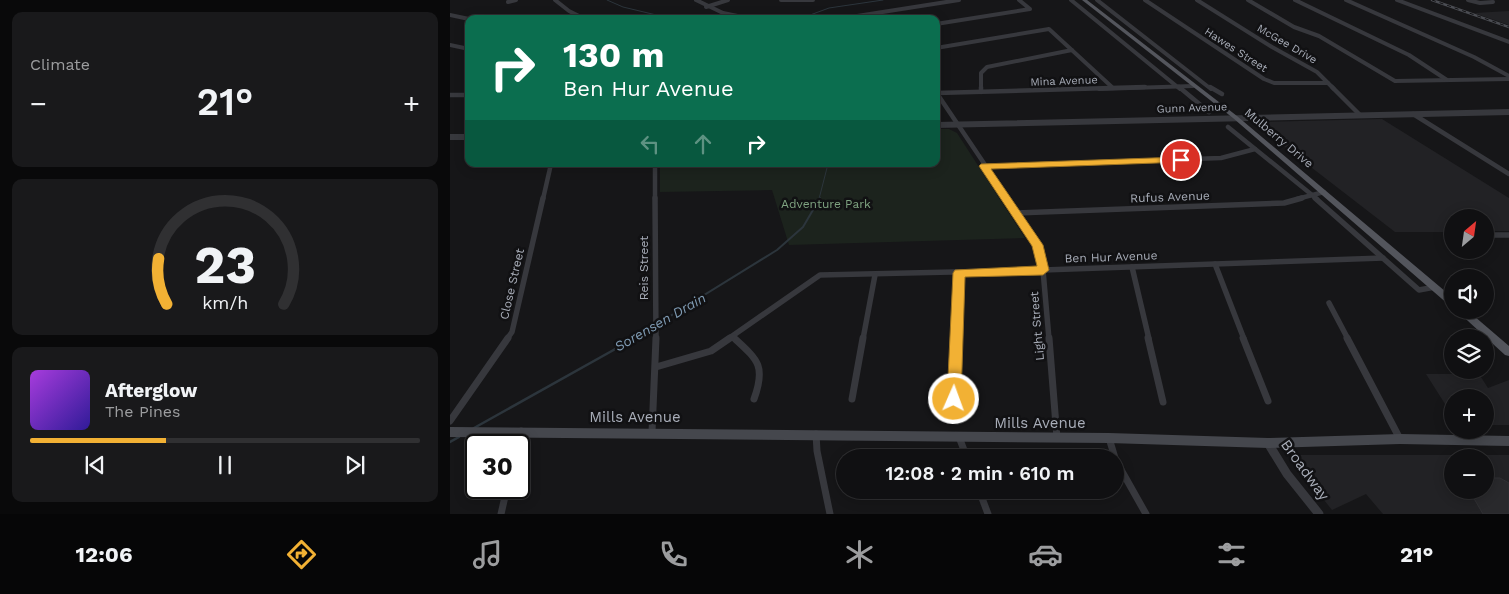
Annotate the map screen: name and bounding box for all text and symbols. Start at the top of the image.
street label: McGee Drive [1255,22,1319,66]
street label: Hawes Street [1202,25,1270,75]
text: 130 m [563,34,664,76]
icon: right [480,35,545,100]
text: Climate [30,55,90,74]
street label: Mina Avenue [1030,73,1098,89]
text: Ben Hur Avenue [563,76,734,101]
text: 21° [197,80,253,124]
text: − [30,87,47,120]
text: + [403,87,420,120]
street label: Gunn Avenue [1156,100,1228,116]
street label: Mulberry Drive [1242,105,1316,171]
icon: left [636,130,664,158]
icon: ahead [689,130,717,158]
icon: right [742,130,770,158]
pin [1160,139,1202,181]
icon: arrive [1167,146,1195,174]
street label: Rufus Avenue [1130,189,1210,205]
park label: Adventure Park [781,197,871,211]
north arrow [1444,209,1494,259]
map controls [1444,209,1494,499]
text: 23 [194,235,256,296]
street label: Reis Street [637,236,651,300]
street label: Close Street [497,247,527,321]
street label: Ben Hur Avenue [1064,248,1158,266]
button: sound [1444,269,1494,319]
water label: Sorensen Drain [612,289,708,355]
street label: Light Street [1027,291,1047,361]
text: km/h [202,292,248,313]
button: layers [1444,329,1494,379]
position arrow [927,372,979,424]
text: Afterglow [105,379,197,402]
button: + [1444,389,1494,439]
text: The Pines [105,402,181,421]
street label: Mills Avenue [589,408,681,426]
street label: Mills Avenue [994,414,1086,432]
speed limit sign: 30 [465,434,530,499]
street label: Broadway [1277,436,1333,504]
button: − [1444,449,1494,499]
icon: previous [81,451,109,479]
icon: pause [211,451,239,479]
icon: next [341,451,369,479]
text: 12:08 · 2 min · 610 m [885,462,1075,485]
icon: directions [284,537,319,572]
icon: music [470,537,505,572]
icon: phone [656,537,691,572]
icon: climate [842,537,877,572]
icon: car [1028,537,1063,572]
icon: filters [1214,537,1249,572]
text: 12:06 [76,542,133,567]
text: 21° [1400,542,1433,567]

